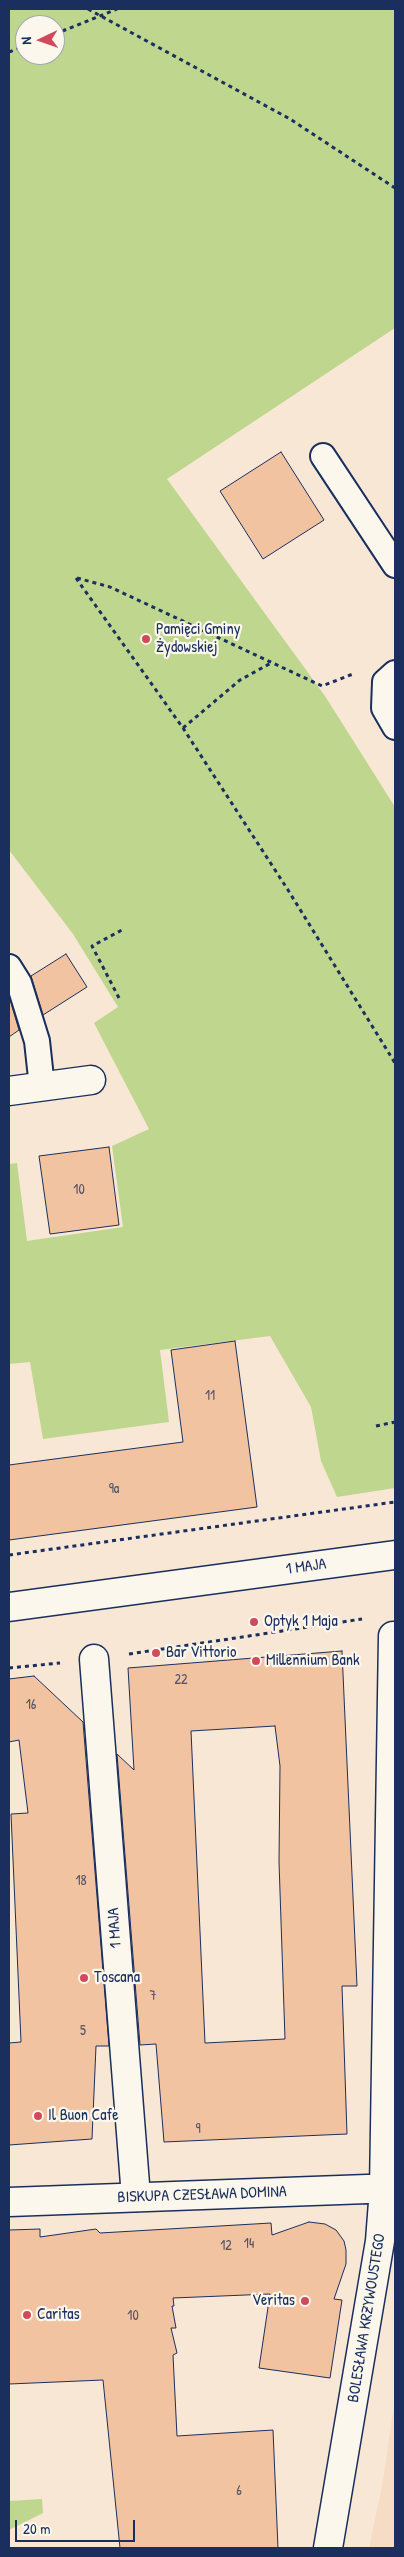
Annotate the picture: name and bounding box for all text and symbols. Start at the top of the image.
north arrow [15,15,65,65]
text: N [16,37,35,45]
place label: Pamięci Gminy Żydowskiej [156,620,240,658]
marker: Pamięci Gminy Żydowskiej [140,633,152,645]
house number: 10 [73,1182,85,1198]
house number: 11 [205,1388,215,1404]
house number: 9a [109,1481,119,1497]
street label: 1 MAJA [285,1555,327,1579]
place label: Optyk 1 Maja [264,1612,338,1632]
marker: Optyk 1 Maja [248,1616,260,1628]
place label: Bar Vittorio [166,1643,236,1663]
marker: Bar Vittorio [150,1647,162,1659]
place label: Millennium Bank [266,1651,360,1671]
marker: Millennium Bank [250,1655,262,1667]
house number: 22 [174,1672,188,1688]
house number: 16 [26,1697,36,1713]
house number: 18 [75,1873,87,1889]
street label: 1 MAJA [104,1907,126,1949]
place label: Toscana [94,1968,140,1988]
marker: Toscana [78,1972,90,1984]
house number: 7 [150,1988,156,2004]
house number: 5 [80,2023,86,2039]
place label: Il Buon Cafe [48,2106,119,2126]
marker: Il Buon Cafe [32,2110,44,2122]
house number: 9 [195,2121,201,2137]
street label: BISKUPA CZESŁAWA DOMINA [117,2182,287,2208]
street label: BOLESŁAWA KRZYWOUSTEGO [344,2232,390,2404]
house number: 14 [244,2236,254,2252]
house number: 12 [220,2238,232,2254]
place label: Veritas [252,2291,295,2311]
marker: Veritas [299,2295,311,2307]
place label: Caritas [37,2305,80,2325]
house number: 10 [127,2308,139,2324]
marker: Caritas [21,2309,33,2321]
house number: 6 [236,2483,242,2499]
scale bar [18,2510,138,2542]
text: 20 m [23,2518,50,2539]

